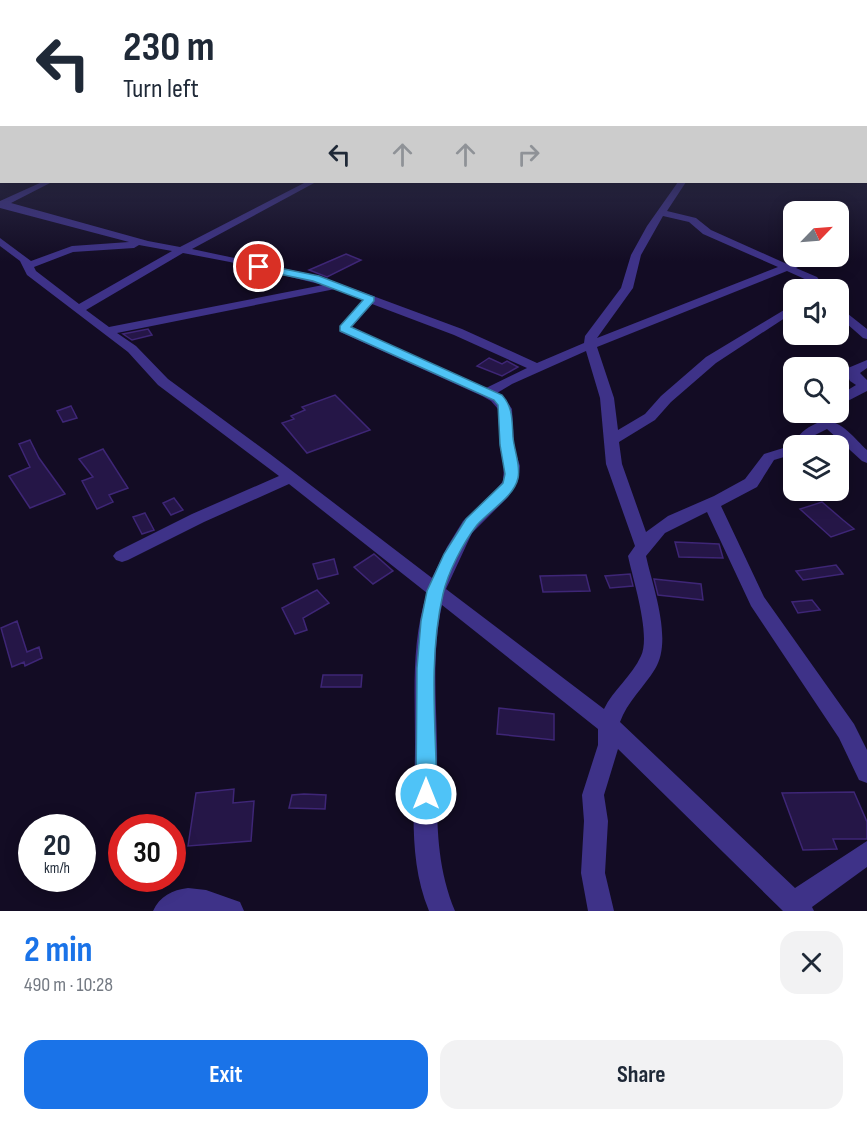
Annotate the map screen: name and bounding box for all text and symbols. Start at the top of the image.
text: 230 m [123,22,215,73]
icon: left [24,24,102,102]
text: Turn left [123,73,199,105]
icon: left [323,138,356,171]
icon: ahead [386,138,419,171]
icon: ahead [449,138,482,171]
icon: right [512,138,545,171]
north arrow [783,201,849,267]
map controls [783,201,849,501]
pin [233,241,284,292]
icon: arrive [242,250,275,283]
button: sound [783,279,849,345]
button: search [783,357,849,423]
button: layers [783,435,849,501]
position arrow [394,762,458,826]
speed limit sign: 30 [108,814,186,892]
text: 20 [43,828,71,864]
text: km/h [44,859,70,878]
text: 2 min [24,929,93,972]
button: close [780,931,843,994]
text: 490 m · 10:28 [24,973,113,997]
button: Exit [24,1040,428,1109]
button: Share [440,1040,843,1109]

